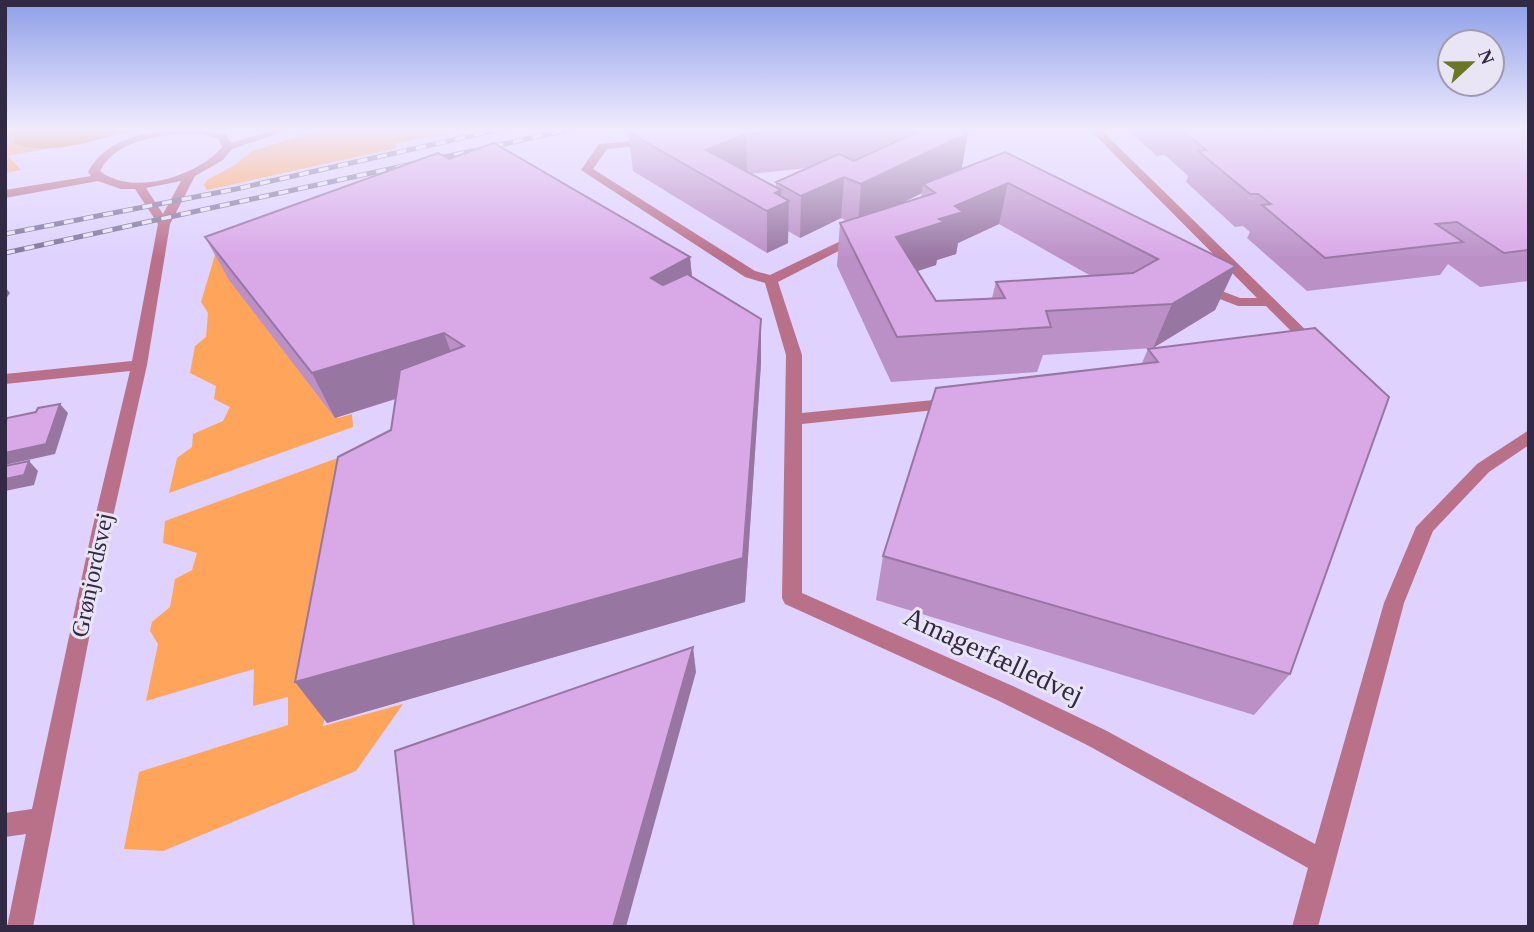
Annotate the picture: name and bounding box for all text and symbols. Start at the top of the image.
north arrow [1436,28,1506,98]
text: N [1474,47,1499,67]
street label: Grønjordsvej [66,510,118,640]
street label: Amagerfælledvej [899,600,1088,711]

